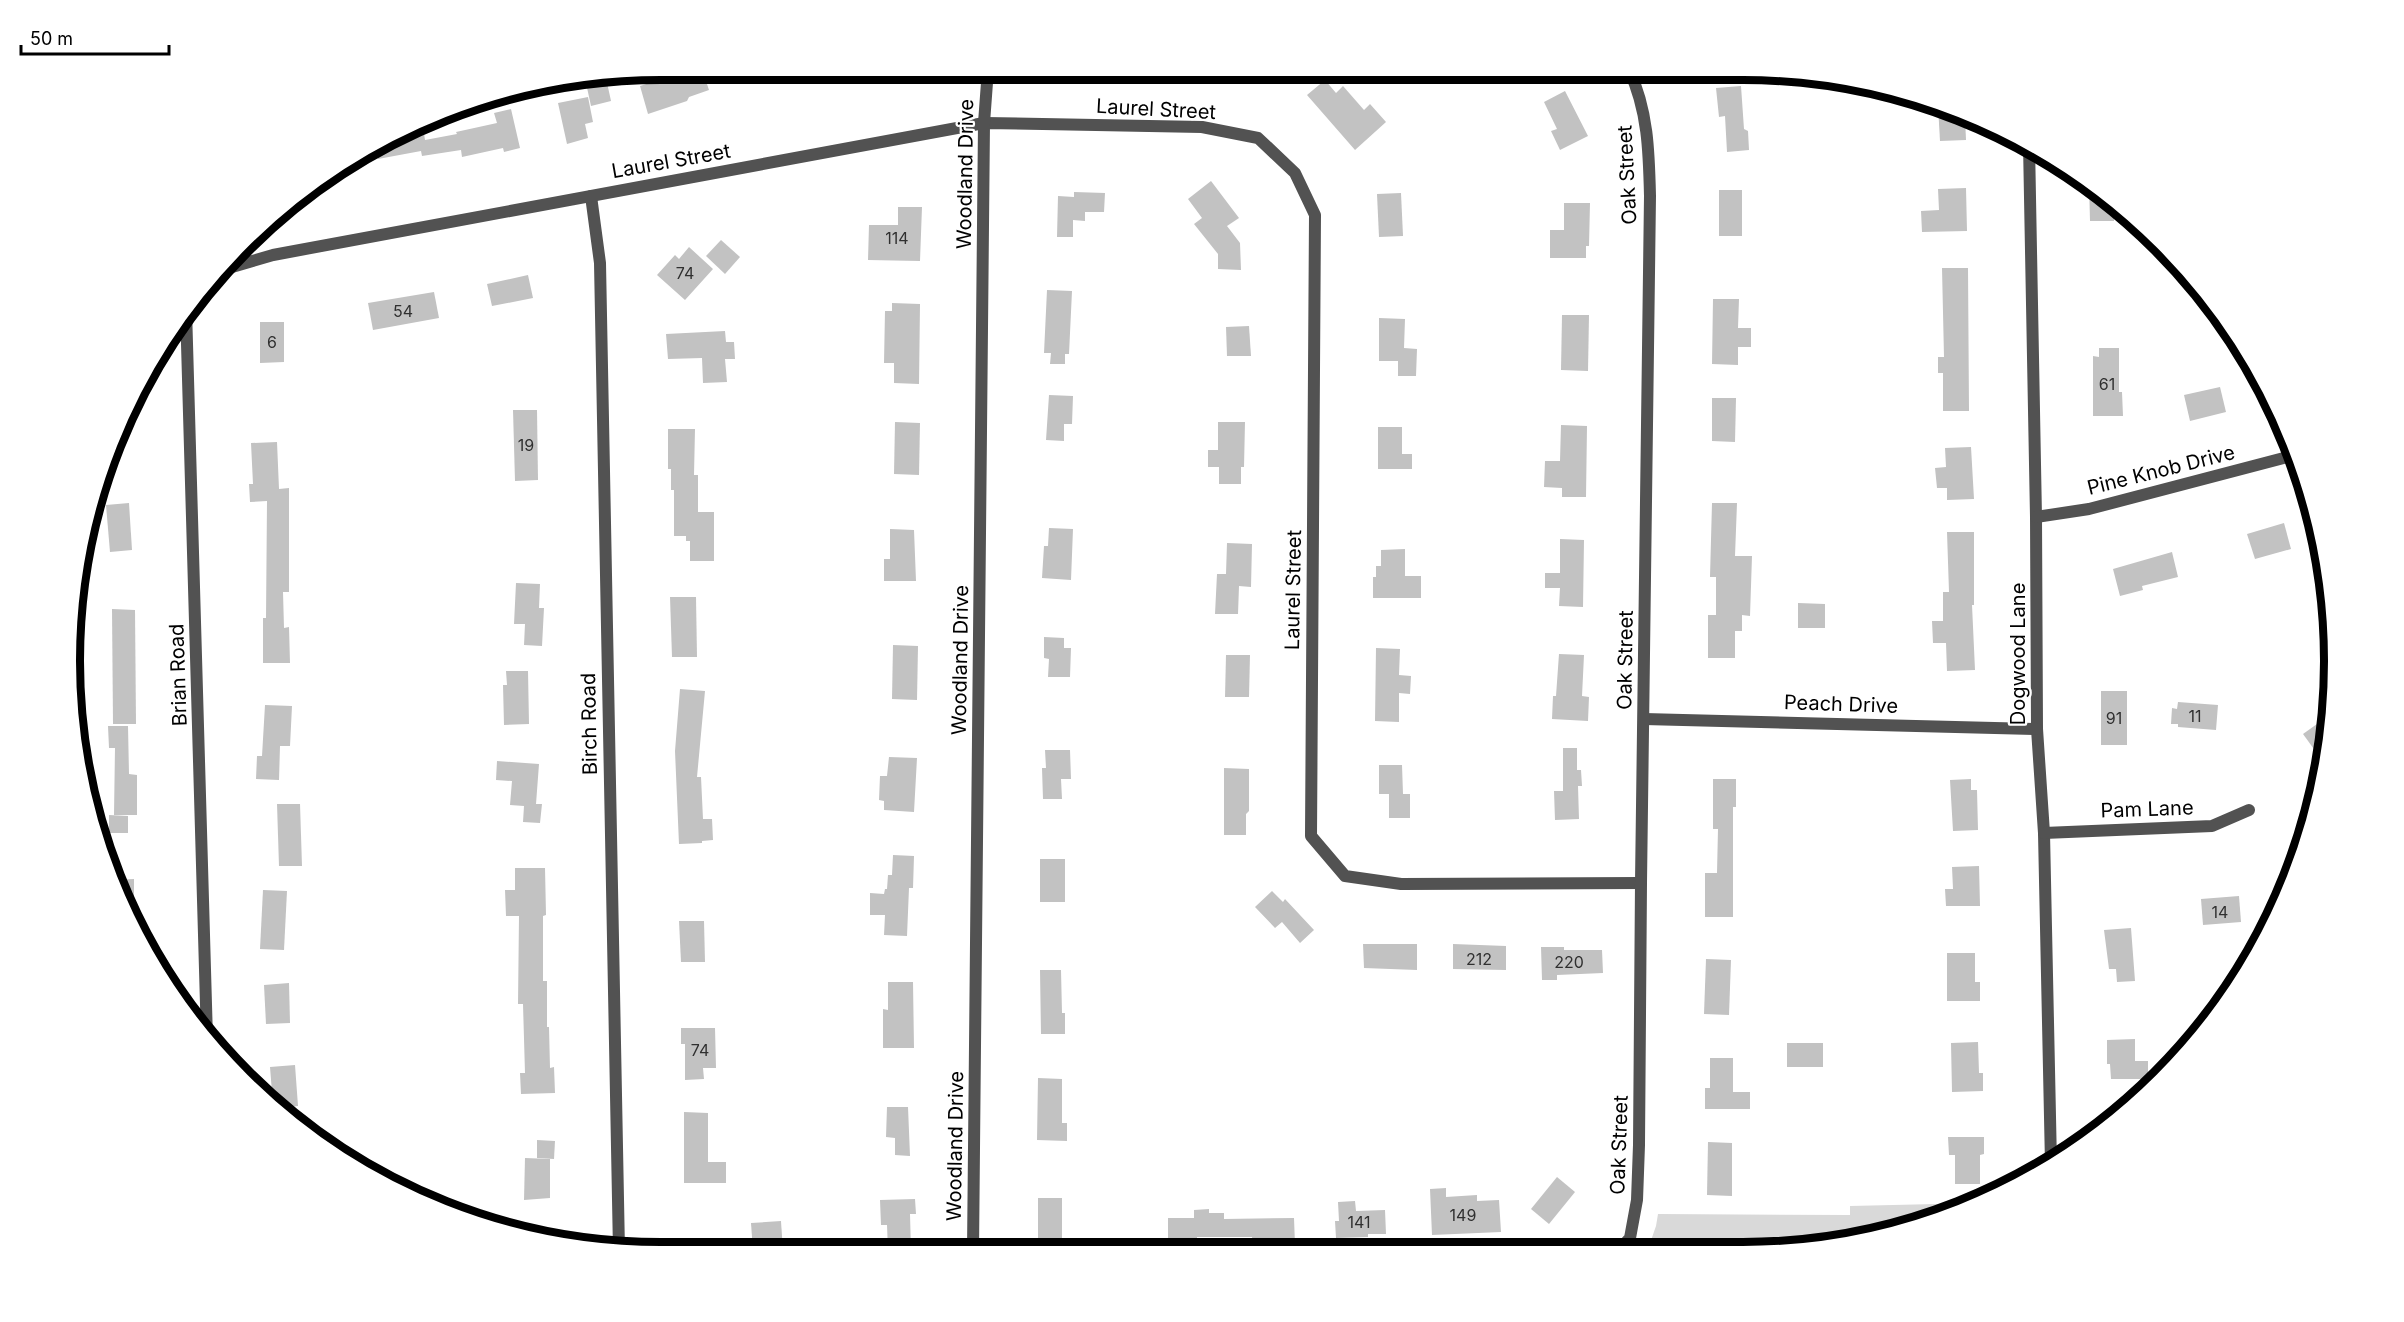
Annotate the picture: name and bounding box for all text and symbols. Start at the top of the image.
scale bar [21,18,170,56]
text: 50 m [30,28,73,49]
street label: Laurel Street [1095,94,1217,124]
street label: Woodland Drive [952,99,978,249]
street label: Oak Street [1612,124,1642,225]
street label: Laurel Street [610,139,733,183]
house number: 114 [885,228,909,248]
house number: 74 [676,263,694,283]
house number: 54 [393,301,413,321]
house number: 6 [267,332,277,352]
house number: 61 [2099,374,2115,394]
house number: 19 [518,435,534,455]
street label: Pine Knob Drive [2085,440,2237,500]
street label: Laurel Street [1280,529,1306,650]
street label: Dogwood Lane [2006,583,2030,725]
street label: Woodland Drive [947,585,973,735]
street label: Oak Street [1612,610,1638,710]
street label: Brian Road [164,623,192,727]
street label: Birch Road [576,673,602,775]
street label: Peach Drive [1783,690,1899,718]
house number: 11 [2188,706,2202,726]
house number: 91 [2106,708,2122,728]
street label: Pam Lane [2100,795,2194,823]
house number: 14 [2212,902,2228,922]
house number: 212 [1466,949,1492,969]
house number: 220 [1554,952,1584,972]
house number: 74 [691,1040,709,1060]
street label: Woodland Drive [942,1071,968,1221]
street label: Oak Street [1605,1094,1633,1195]
house number: 149 [1450,1205,1476,1225]
house number: 141 [1347,1212,1371,1232]

